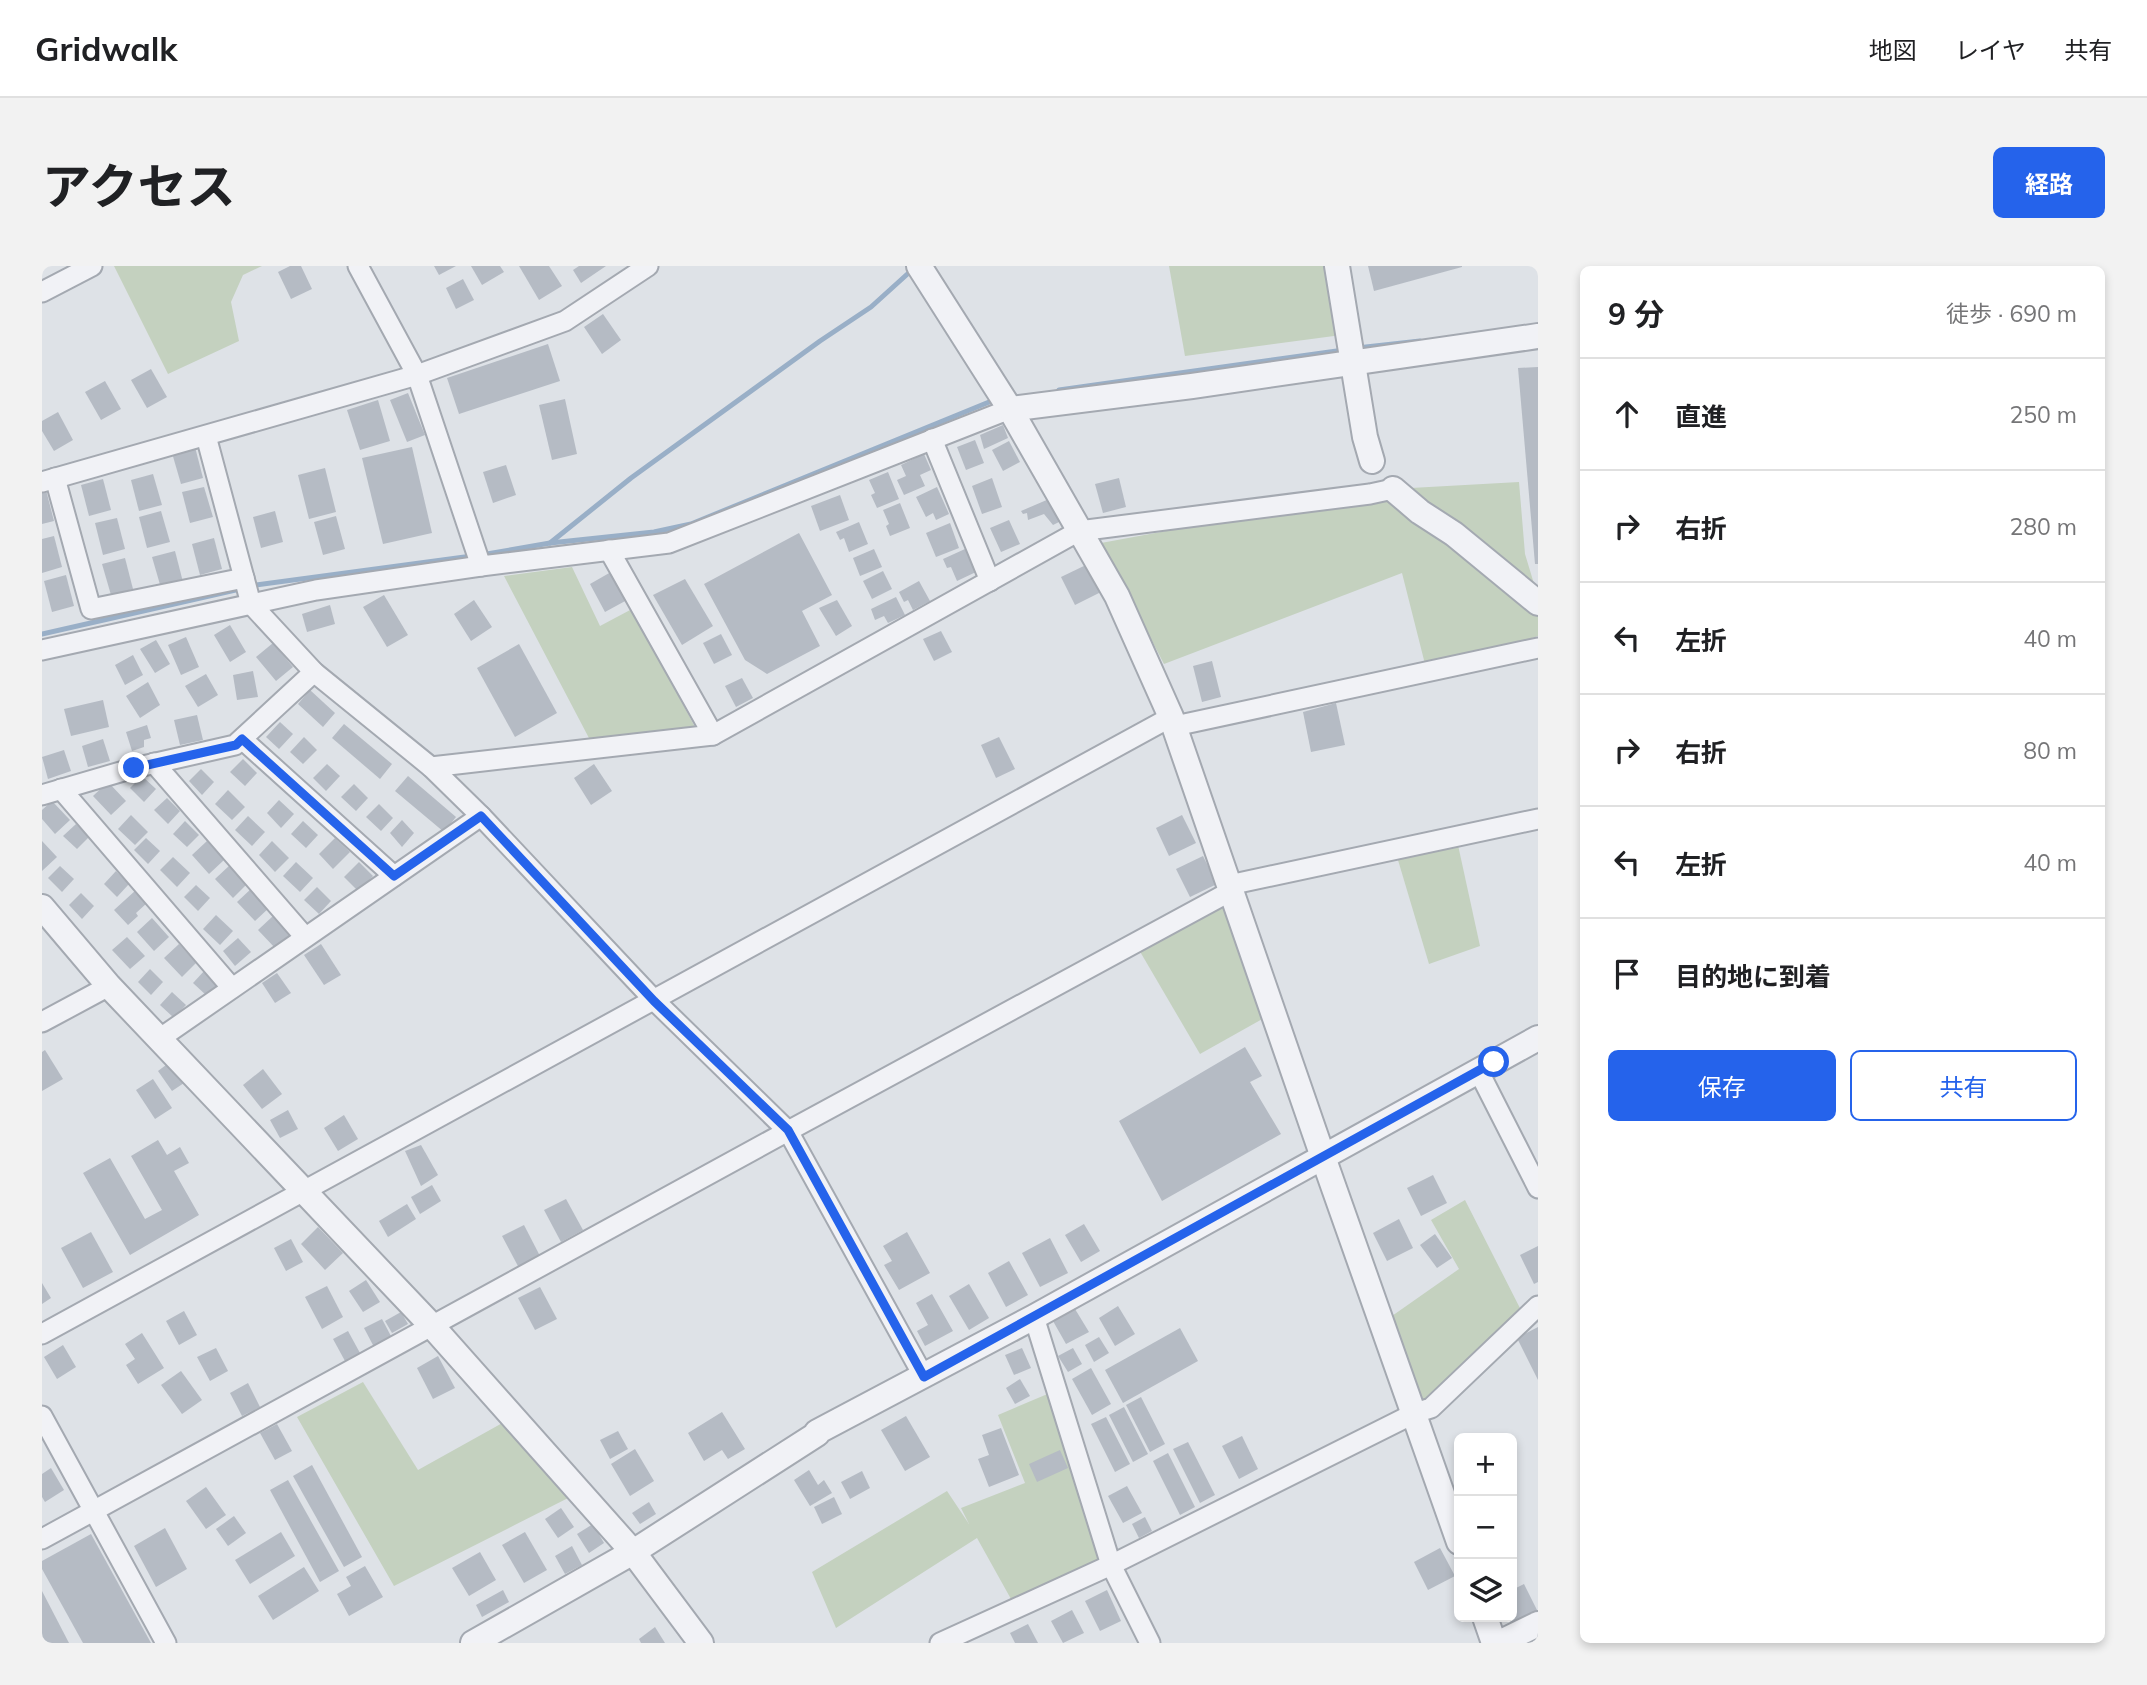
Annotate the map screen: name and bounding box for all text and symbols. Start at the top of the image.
text: Gridwalk [35,28,178,69]
text: 地図 [1869,35,1917,65]
text: レイヤ [1955,35,2026,65]
text: 共有 [2064,35,2112,65]
button: 経路 [1993,147,2105,218]
text: アクセス [42,155,236,216]
text: 9 分 [1608,295,1664,333]
text: 徒歩 · 690 m [1946,299,2077,328]
icon: ahead [1608,395,1646,433]
text: 直進 [1675,400,1727,433]
text: 250 m [2009,400,2077,429]
icon: right [1608,507,1646,545]
text: 右折 [1675,512,1727,545]
text: 280 m [2009,512,2077,541]
icon: left [1608,619,1646,657]
text: 左折 [1675,624,1727,657]
text: 40 m [2023,624,2077,653]
icon: right [1608,731,1646,769]
text: 右折 [1675,736,1727,769]
text: 80 m [2023,736,2077,765]
route end [118,752,149,783]
icon: left [1608,843,1646,881]
text: 左折 [1675,848,1727,881]
text: 40 m [2023,848,2077,877]
icon: arrive [1608,955,1646,993]
text: 目的地に到着 [1675,960,1831,993]
route start [1478,1046,1509,1077]
button: 保存 [1608,1050,1836,1121]
button: 共有 [1850,1050,2077,1121]
map controls [1454,1433,1517,1622]
button: + [1454,1433,1517,1496]
button: − [1454,1496,1517,1559]
button: layers [1454,1559,1517,1622]

